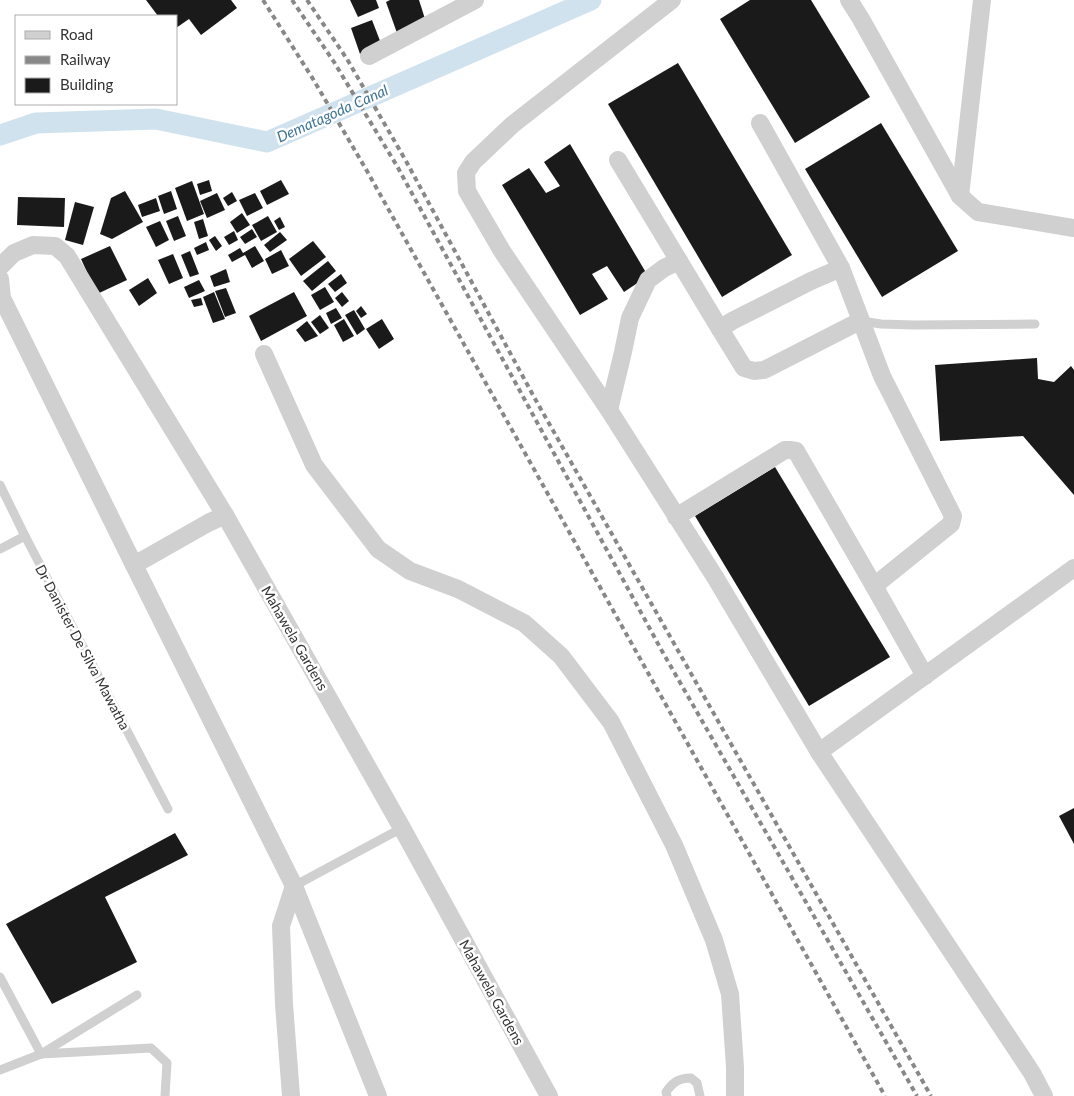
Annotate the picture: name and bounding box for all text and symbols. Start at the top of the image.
legend [15,15,178,105]
text: Road [60,25,93,43]
text: Railway [60,50,111,68]
text: Building [60,75,113,93]
water label: Dematagoda Canal [274,80,391,146]
street label: Dr Danister De Silva Mawatha [32,561,134,733]
street label: Mahawela Gardens [258,583,332,693]
street label: Mahawela Gardens [456,936,528,1048]

